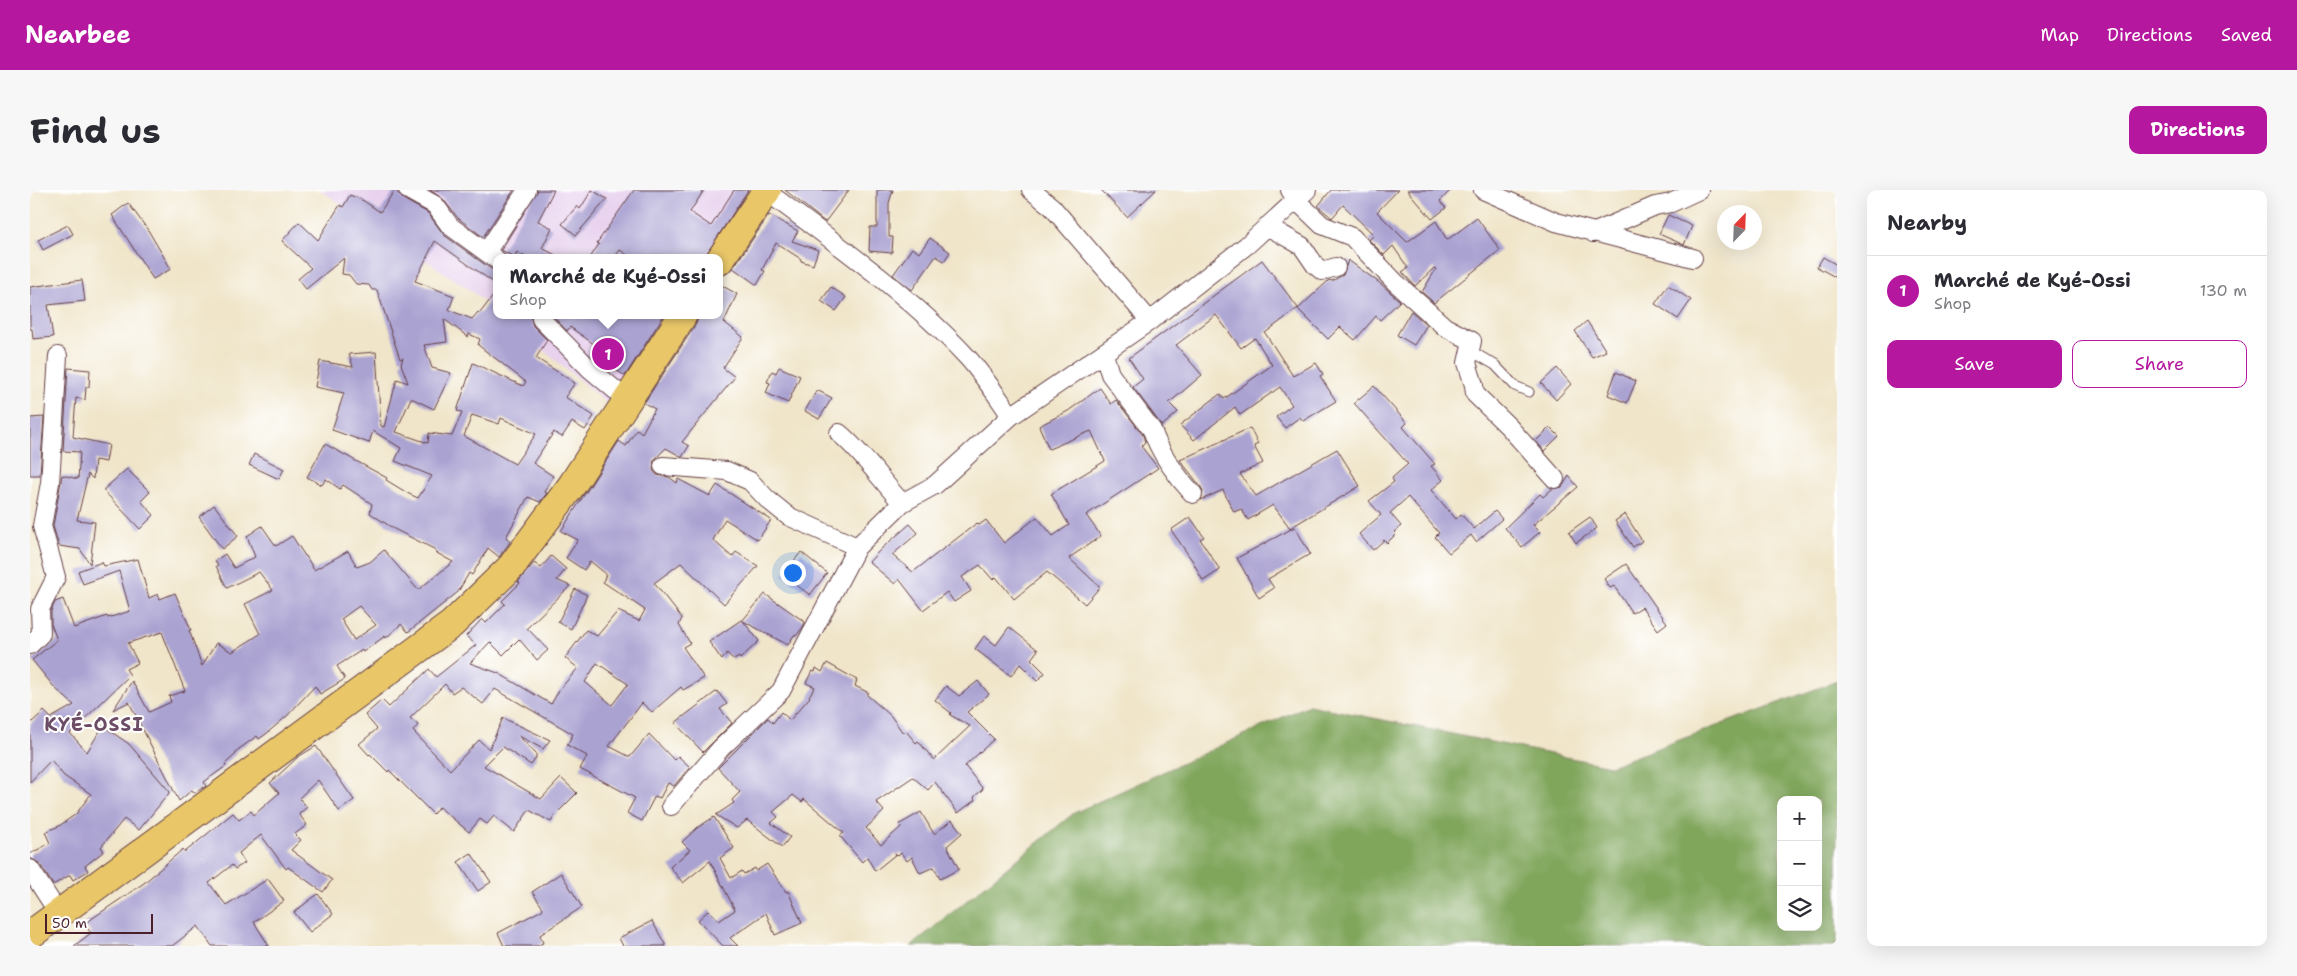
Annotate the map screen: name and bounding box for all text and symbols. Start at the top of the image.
text: Nearbee [25,19,131,51]
text: Map [2041,23,2079,47]
text: Directions [2107,23,2193,47]
text: Saved [2221,23,2272,47]
button: Directions [2129,106,2267,154]
text: Find us [30,107,161,154]
north arrow [1717,205,1762,250]
text: Nearby [1887,209,1967,237]
popup [493,254,723,319]
text: Marché de Kyé-Ossi [510,264,706,289]
text: Marché de Kyé-Ossi [1934,268,2131,293]
text: 1 [1899,280,1907,301]
text: 130 m [2200,280,2247,301]
text: Shop [510,289,547,310]
text: Shop [1934,293,1971,314]
pin: 1 [592,335,624,373]
button: Save [1887,340,2062,388]
button: Share [2072,340,2247,388]
your location [780,560,806,586]
district label: KYÉ-OSSI [44,711,144,737]
map controls [1777,796,1822,931]
button: + [1777,796,1822,841]
button: − [1777,841,1822,886]
button: layers [1777,886,1822,931]
scale bar [45,911,152,934]
text: 50 m [52,914,87,932]

